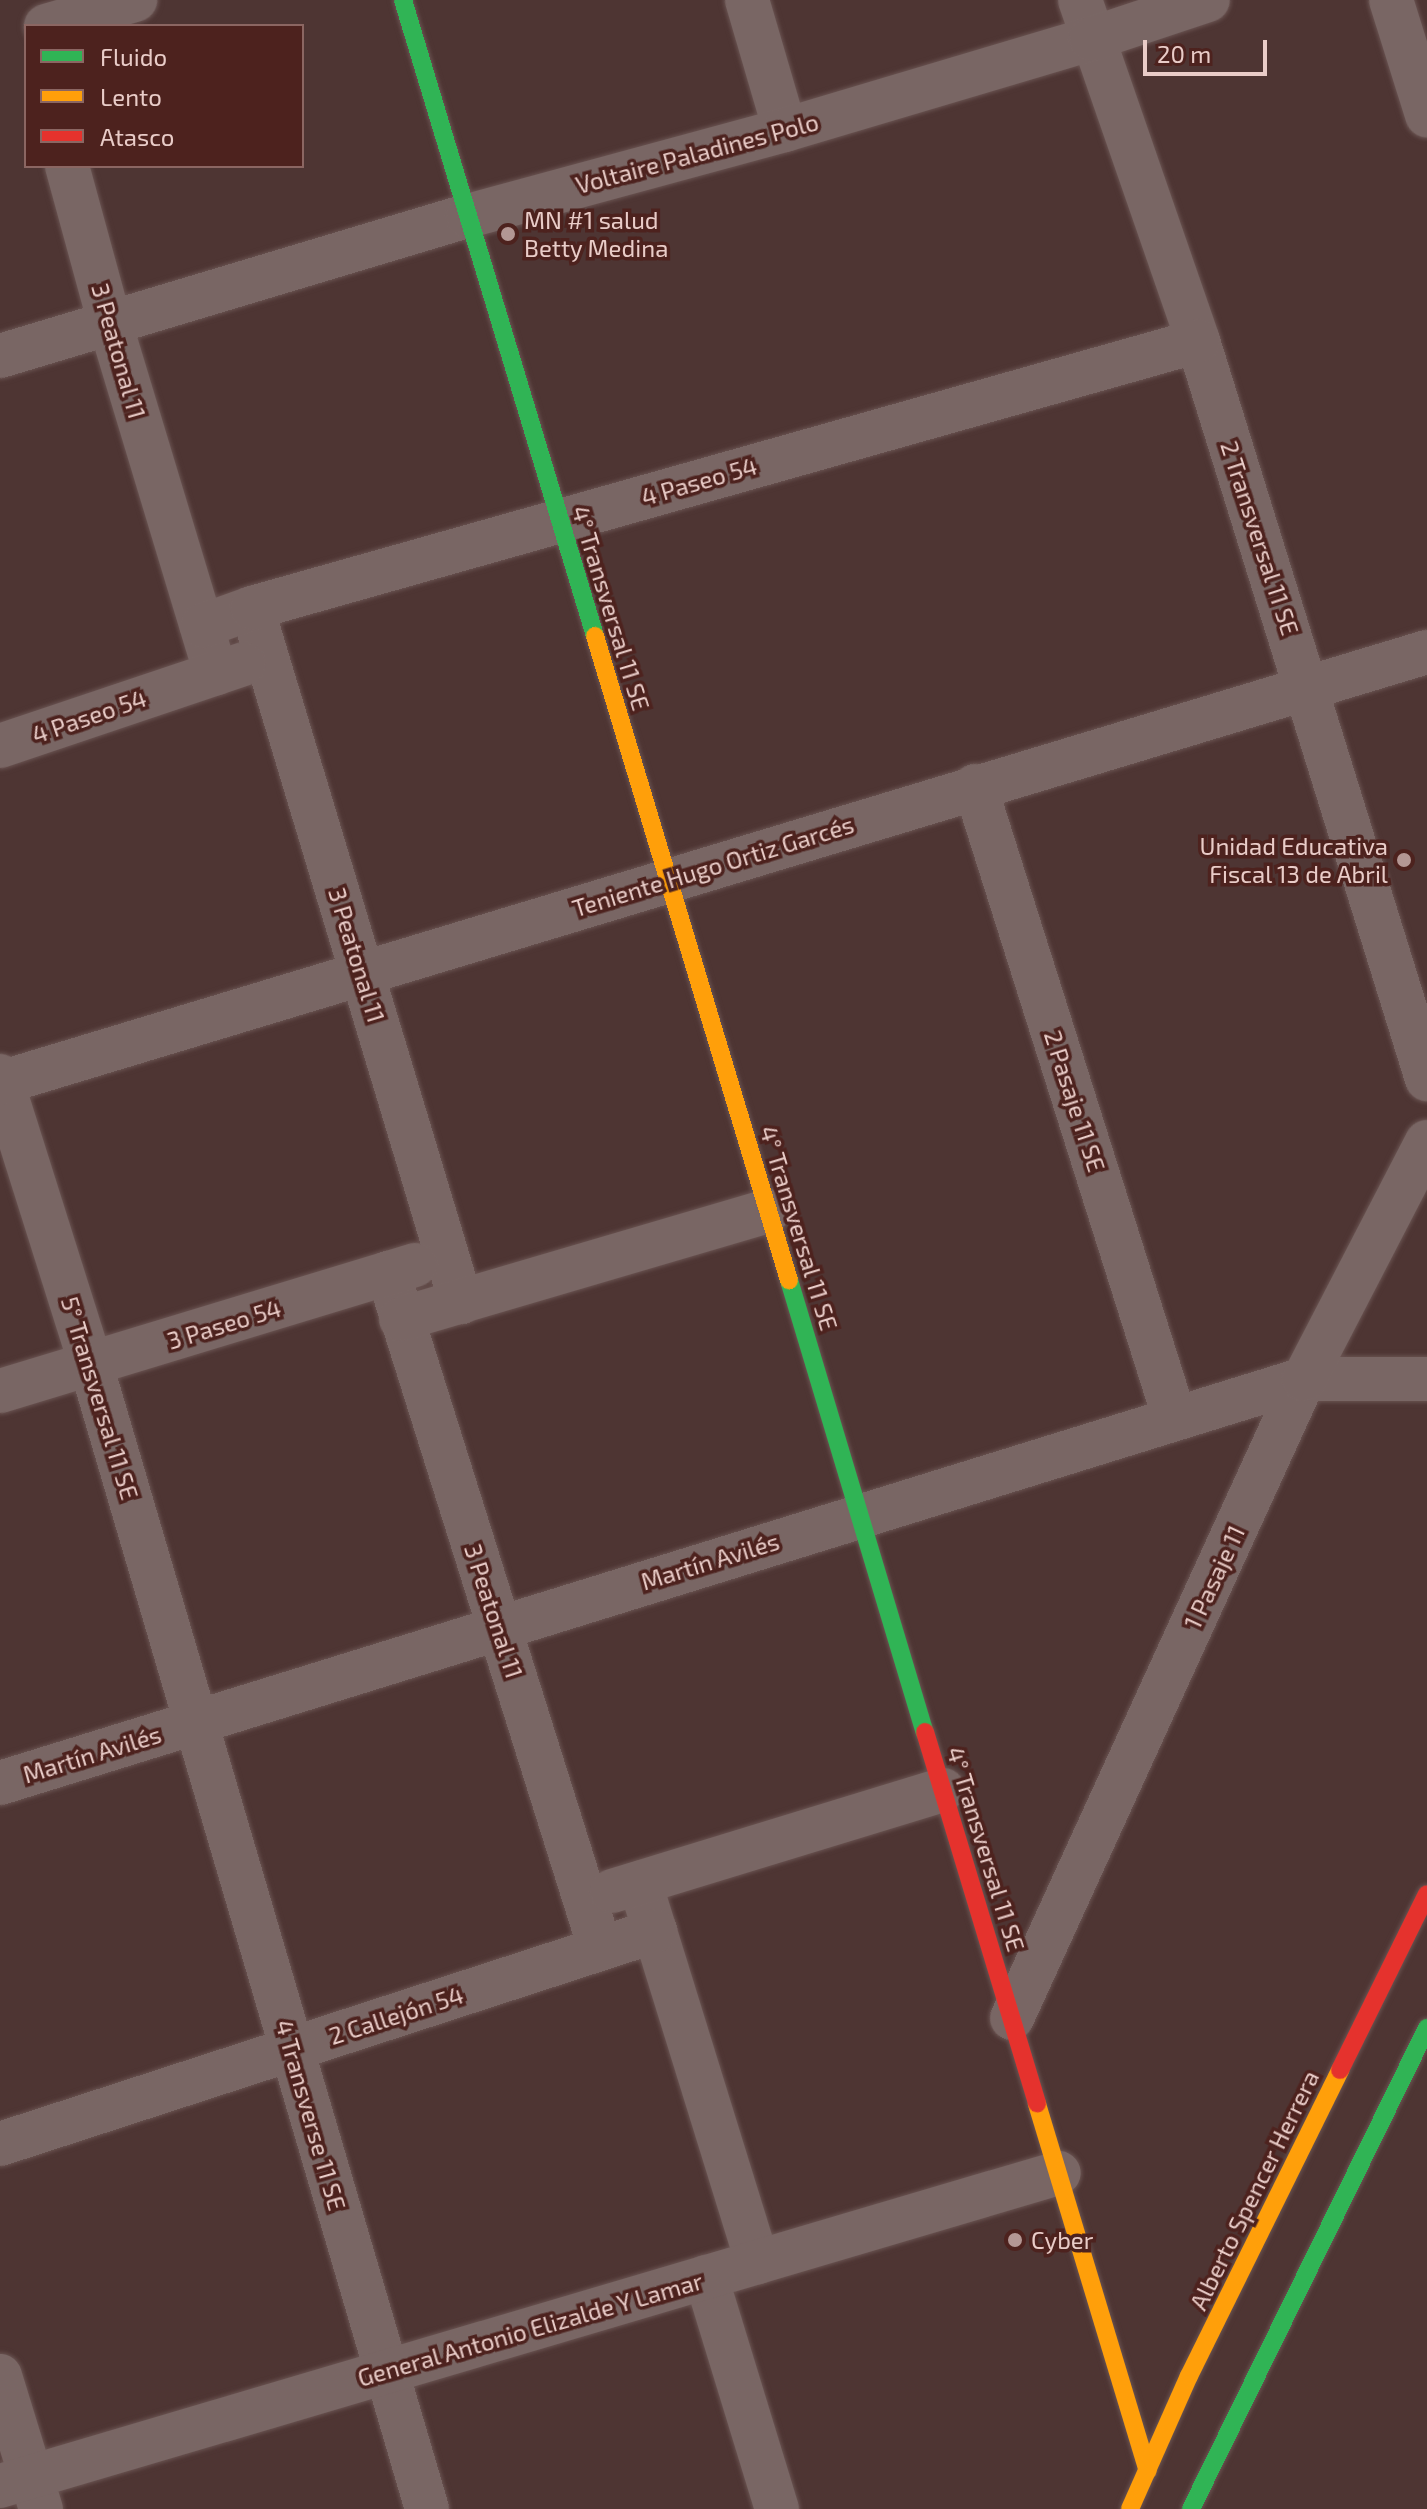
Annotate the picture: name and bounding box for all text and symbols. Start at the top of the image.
legend [24,24,304,168]
scale bar [1147,24,1271,74]
text: 20 m [1157,39,1211,68]
text: Fluido [100,42,167,71]
text: Lento [100,82,162,111]
street label: Voltaire Paladines Polo [572,107,822,199]
text: Atasco [100,122,174,151]
place label: MN #1 salud Betty Medina [524,206,669,262]
marker: MN #1 salud Betty Medina [499,225,517,243]
street label: 3 Peatonal 11 [86,280,152,422]
street label: 2 Transversal 11 SE [1215,437,1305,639]
street label: 4 Paseo 54 [638,451,760,511]
street label: 4° Transversal 11 SE [566,502,656,714]
street label: 4 Paseo 54 [28,683,150,749]
street label: Teniente Hugo Ortiz Garcés [569,809,857,923]
place label: Unidad Educativa Fiscal 13 de Abril [1199,832,1388,888]
marker: Unidad Educativa Fiscal 13 de Abril [1395,851,1413,869]
street label: 3 Peatonal 11 [323,884,391,1026]
street label: 2 Pasaje 11 SE [1039,1027,1111,1175]
street label: 4° Transversal 11 SE [754,1122,844,1334]
street label: 5° Transversal 11 SE [55,1293,145,1503]
street label: 3 Paseo 54 [164,1293,284,1355]
street label: 1 Pasaje 11 [1178,1521,1250,1633]
street label: Martín Avilés [637,1526,783,1596]
street label: 3 Peatonal 11 [459,1540,529,1682]
street label: Martín Avilés [19,1719,165,1789]
street label: 4° Transversal 11 SE [941,1743,1031,1955]
street label: 2 Callejón 54 [325,1980,467,2050]
street label: 4 Transverse 11 SE [270,2016,352,2214]
street label: Alberto Spencer Herrera [1183,2065,1325,2315]
place label: Cyber [1031,2226,1093,2254]
marker: Cyber [1006,2231,1024,2249]
street label: General Antonio Elizalde Y Lamar [353,2266,707,2392]

